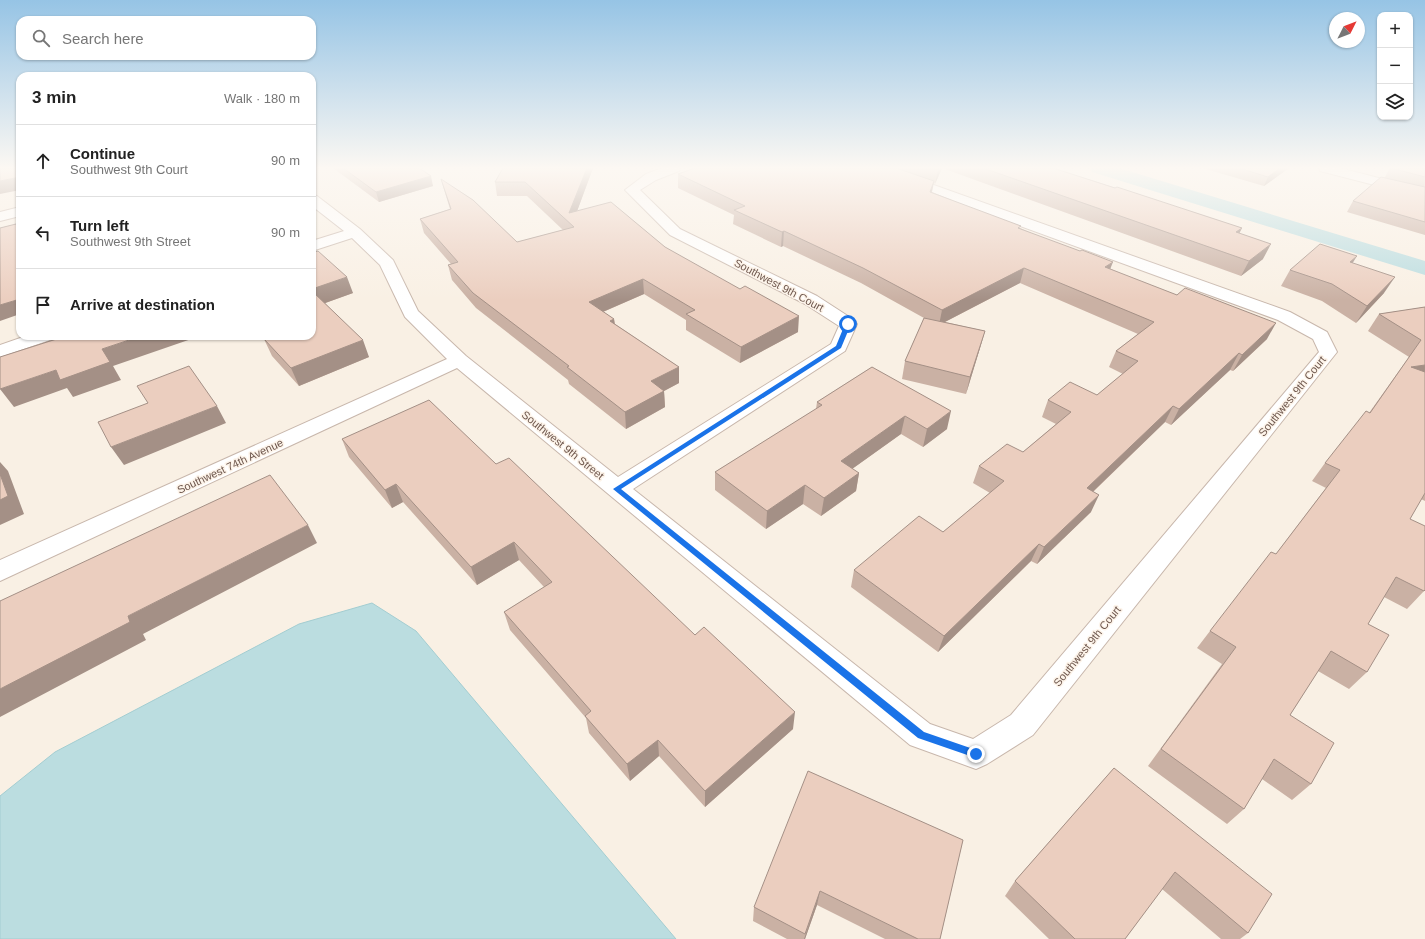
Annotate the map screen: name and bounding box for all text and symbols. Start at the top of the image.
north arrow [1329,12,1365,48]
map controls [1377,12,1413,120]
button: + [1377,12,1413,48]
search box [16,16,316,60]
icon: search [30,27,52,49]
text: Search here [62,30,144,47]
button: − [1377,48,1413,84]
button: layers [1377,84,1413,120]
text: 3 min [32,88,76,107]
text: Walk · 180 m [224,91,300,106]
text: Continue [70,145,135,162]
icon: ahead [32,150,54,172]
text: 90 m [271,153,300,168]
text: Southwest 9th Court [70,162,188,177]
text: Turn left [70,217,129,234]
icon: left [32,222,54,244]
text: 90 m [271,225,300,240]
text: Southwest 9th Street [70,234,191,249]
street label: Southwest 9th Court [732,256,826,314]
icon: arrive [32,294,54,316]
text: Arrive at destination [70,296,215,313]
route start [839,315,857,333]
street label: Southwest 9th Court [1256,353,1328,439]
street label: Southwest 9th Street [520,408,606,482]
street label: Southwest 74th Avenue [175,436,285,496]
street label: Southwest 9th Court [1051,603,1123,689]
route end [967,745,985,763]

